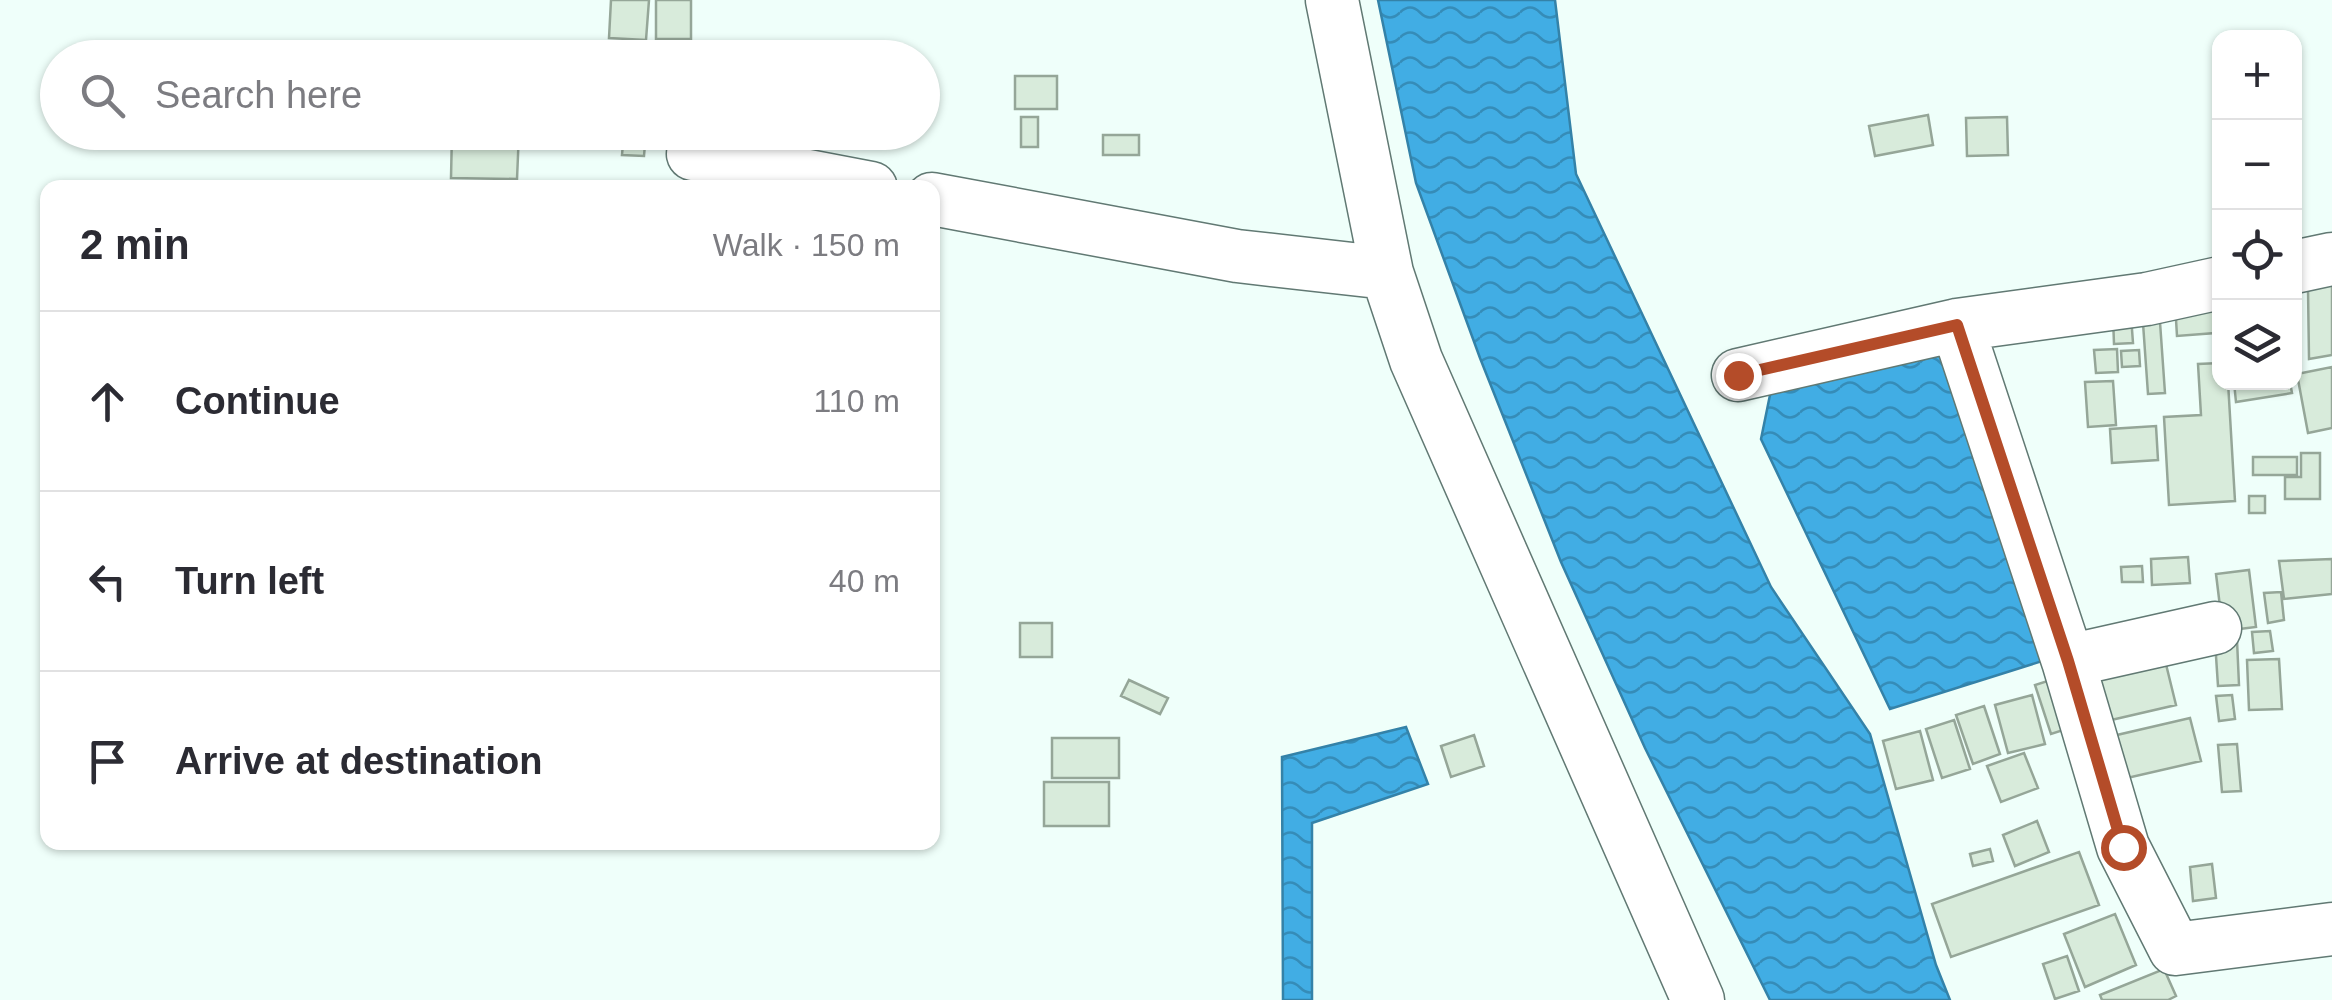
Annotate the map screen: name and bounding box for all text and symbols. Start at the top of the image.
map controls [2212,30,2302,390]
button: + [2212,30,2302,120]
search box [40,40,940,150]
icon: search [75,68,130,123]
text: Search here [155,74,362,116]
button: − [2212,120,2302,210]
button: locate [2212,210,2302,300]
text: 2 min [80,221,190,268]
text: Walk · 150 m [713,227,900,263]
button: layers [2212,300,2302,390]
route end [1716,353,1762,399]
icon: ahead [80,374,135,429]
text: Continue [175,380,340,422]
text: 110 m [813,383,900,419]
icon: left [80,554,135,609]
text: Turn left [175,560,324,602]
text: 40 m [829,563,900,599]
icon: arrive [80,734,135,789]
text: Arrive at destination [175,740,542,782]
route start [2101,825,2147,871]

